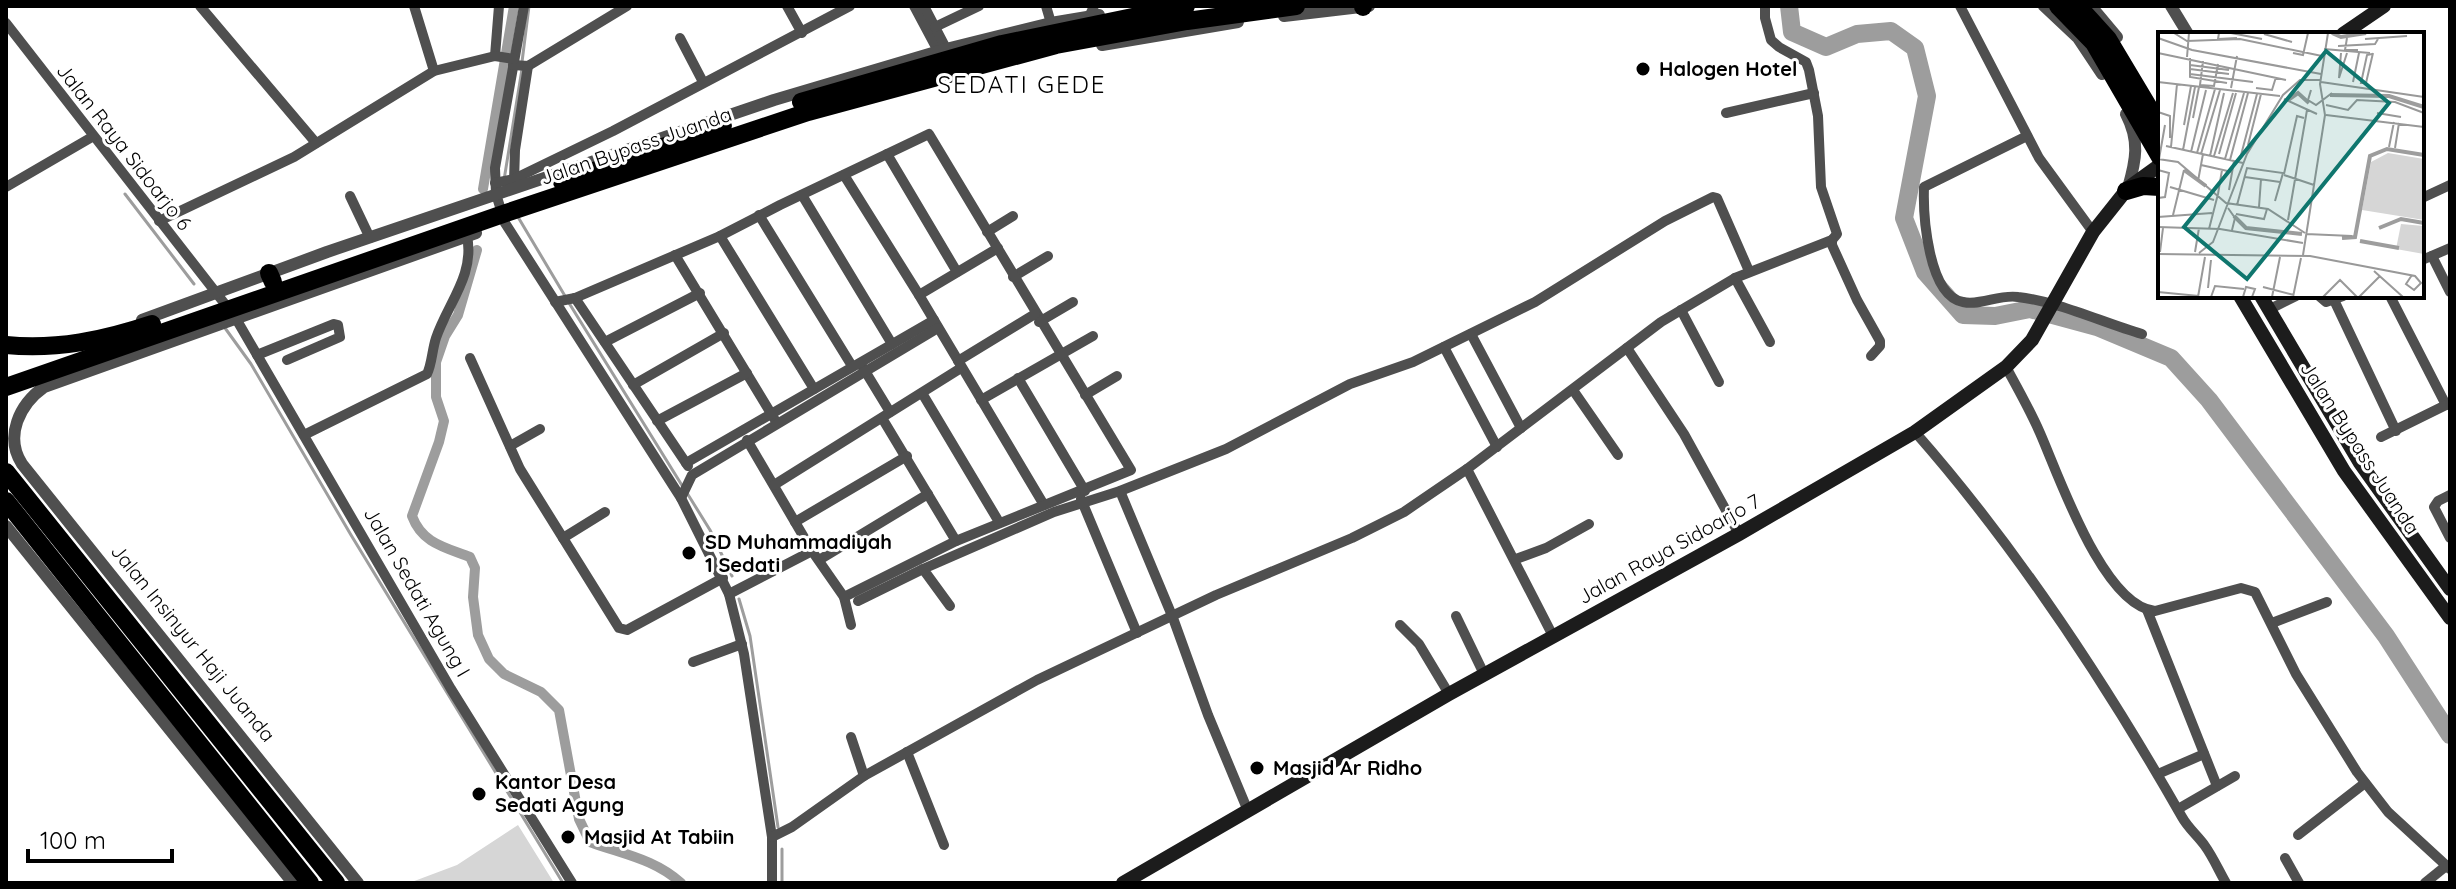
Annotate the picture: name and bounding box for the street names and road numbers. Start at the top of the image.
street label: Jalan Raya Sidoarjo 6 [51,58,197,235]
street label: Jalan Bypass Juanda [537,101,735,190]
street label: Jalan Bypass Juanda [2295,357,2426,539]
street label: Jalan Raya Sidoarjo 7 [1573,488,1764,609]
street label: Jalan Sedati Agung I [359,502,476,681]
street label: Jalan Insinyur Haji Juanda [106,539,281,747]

